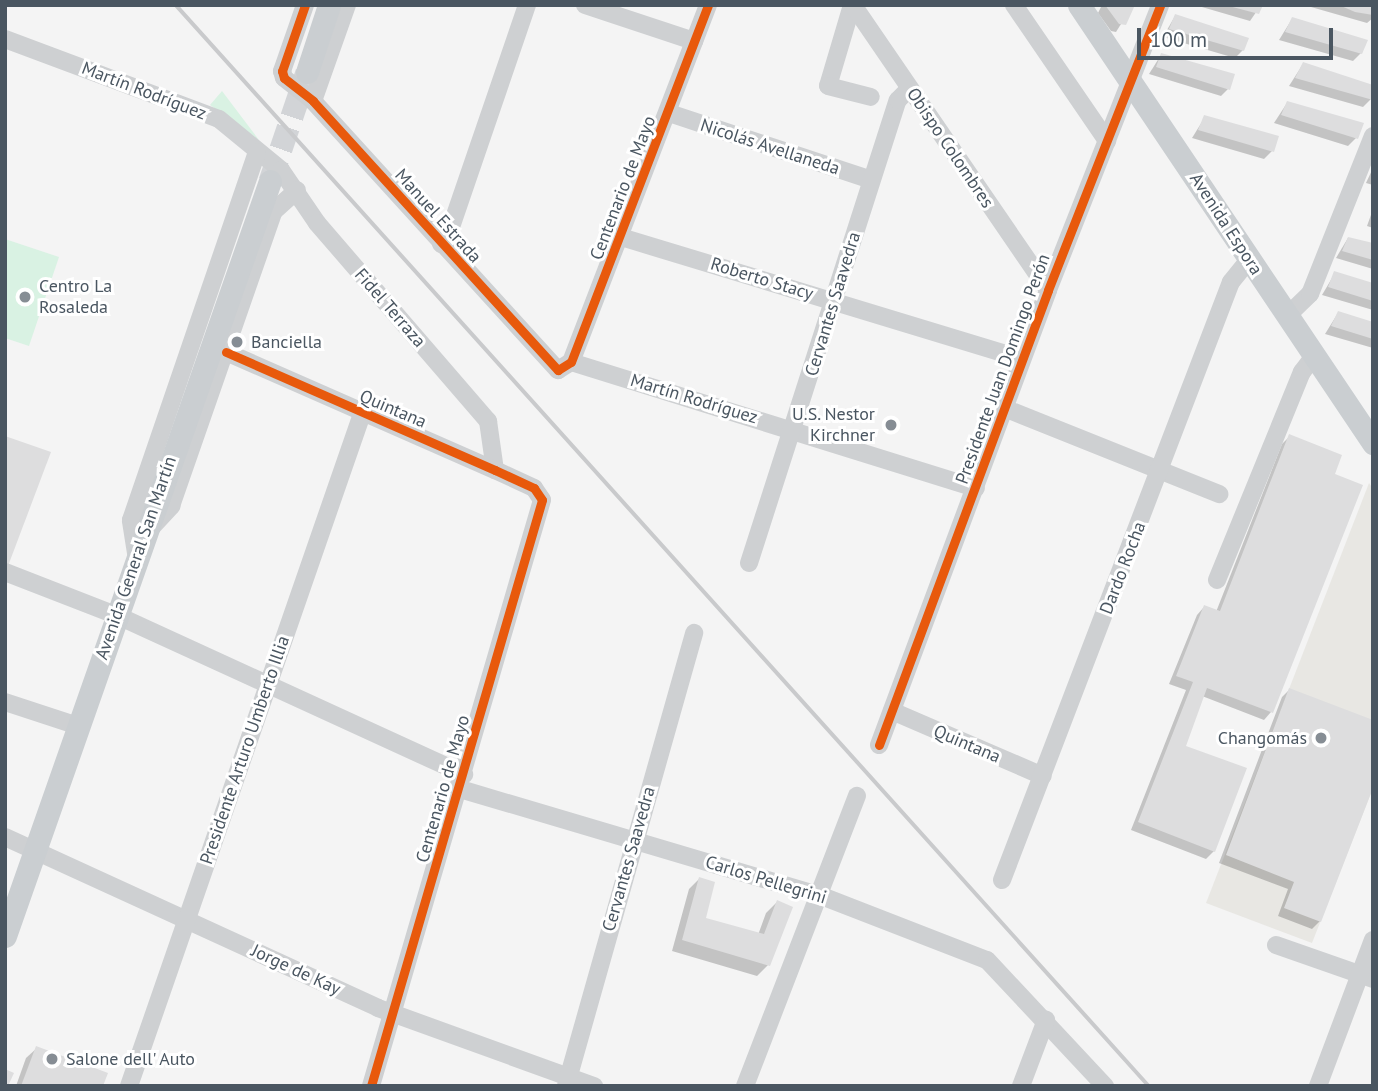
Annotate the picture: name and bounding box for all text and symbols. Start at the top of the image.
scale bar [1140,14,1336,58]
text: 100 m [1150,26,1207,53]
street label: Martín Rodríguez [79,57,209,125]
street label: Obispo Colombres [902,84,998,212]
street label: Centenario de Mayo [586,113,660,263]
street label: Nicolás Avellaneda [698,114,842,180]
street label: Manuel Estrada [390,165,486,267]
street label: Avenida Espora [1185,169,1267,279]
street label: Cervantes Saavedra [801,229,865,379]
street label: Presidente Juan Domingo Perón [951,251,1055,487]
street label: Roberto Stacy [708,253,816,305]
street label: Fidel Terraza [350,264,430,352]
place label: Centro La Rosaleda [39,276,112,318]
marker: Centro La Rosaleda [17,289,33,305]
place label: Banciella [251,331,322,353]
marker: Banciella [229,334,245,350]
street label: Martín Rodríguez [628,369,760,429]
street label: Quintana [356,385,430,433]
place label: U.S. Nestor Kirchner [791,404,875,446]
marker: U.S. Nestor Kirchner [881,415,901,435]
street label: Avenida General San Martín [91,453,181,663]
street label: Dardo Rocha [1095,519,1151,617]
street label: Presidente Arturo Umberto Illia [196,633,294,867]
street label: Centenario de Mayo [412,713,474,865]
street label: Quintana [930,720,1004,768]
place label: Changomás [1218,727,1307,749]
marker: Changomás [1313,730,1329,746]
street label: Cervantes Saavedra [598,784,660,934]
street label: Carlos Pellegrini [703,851,829,909]
street label: Jorge de Kay [248,940,344,1000]
place label: Salone dell' Auto [66,1048,197,1070]
marker: Salone dell' Auto [44,1051,60,1067]

